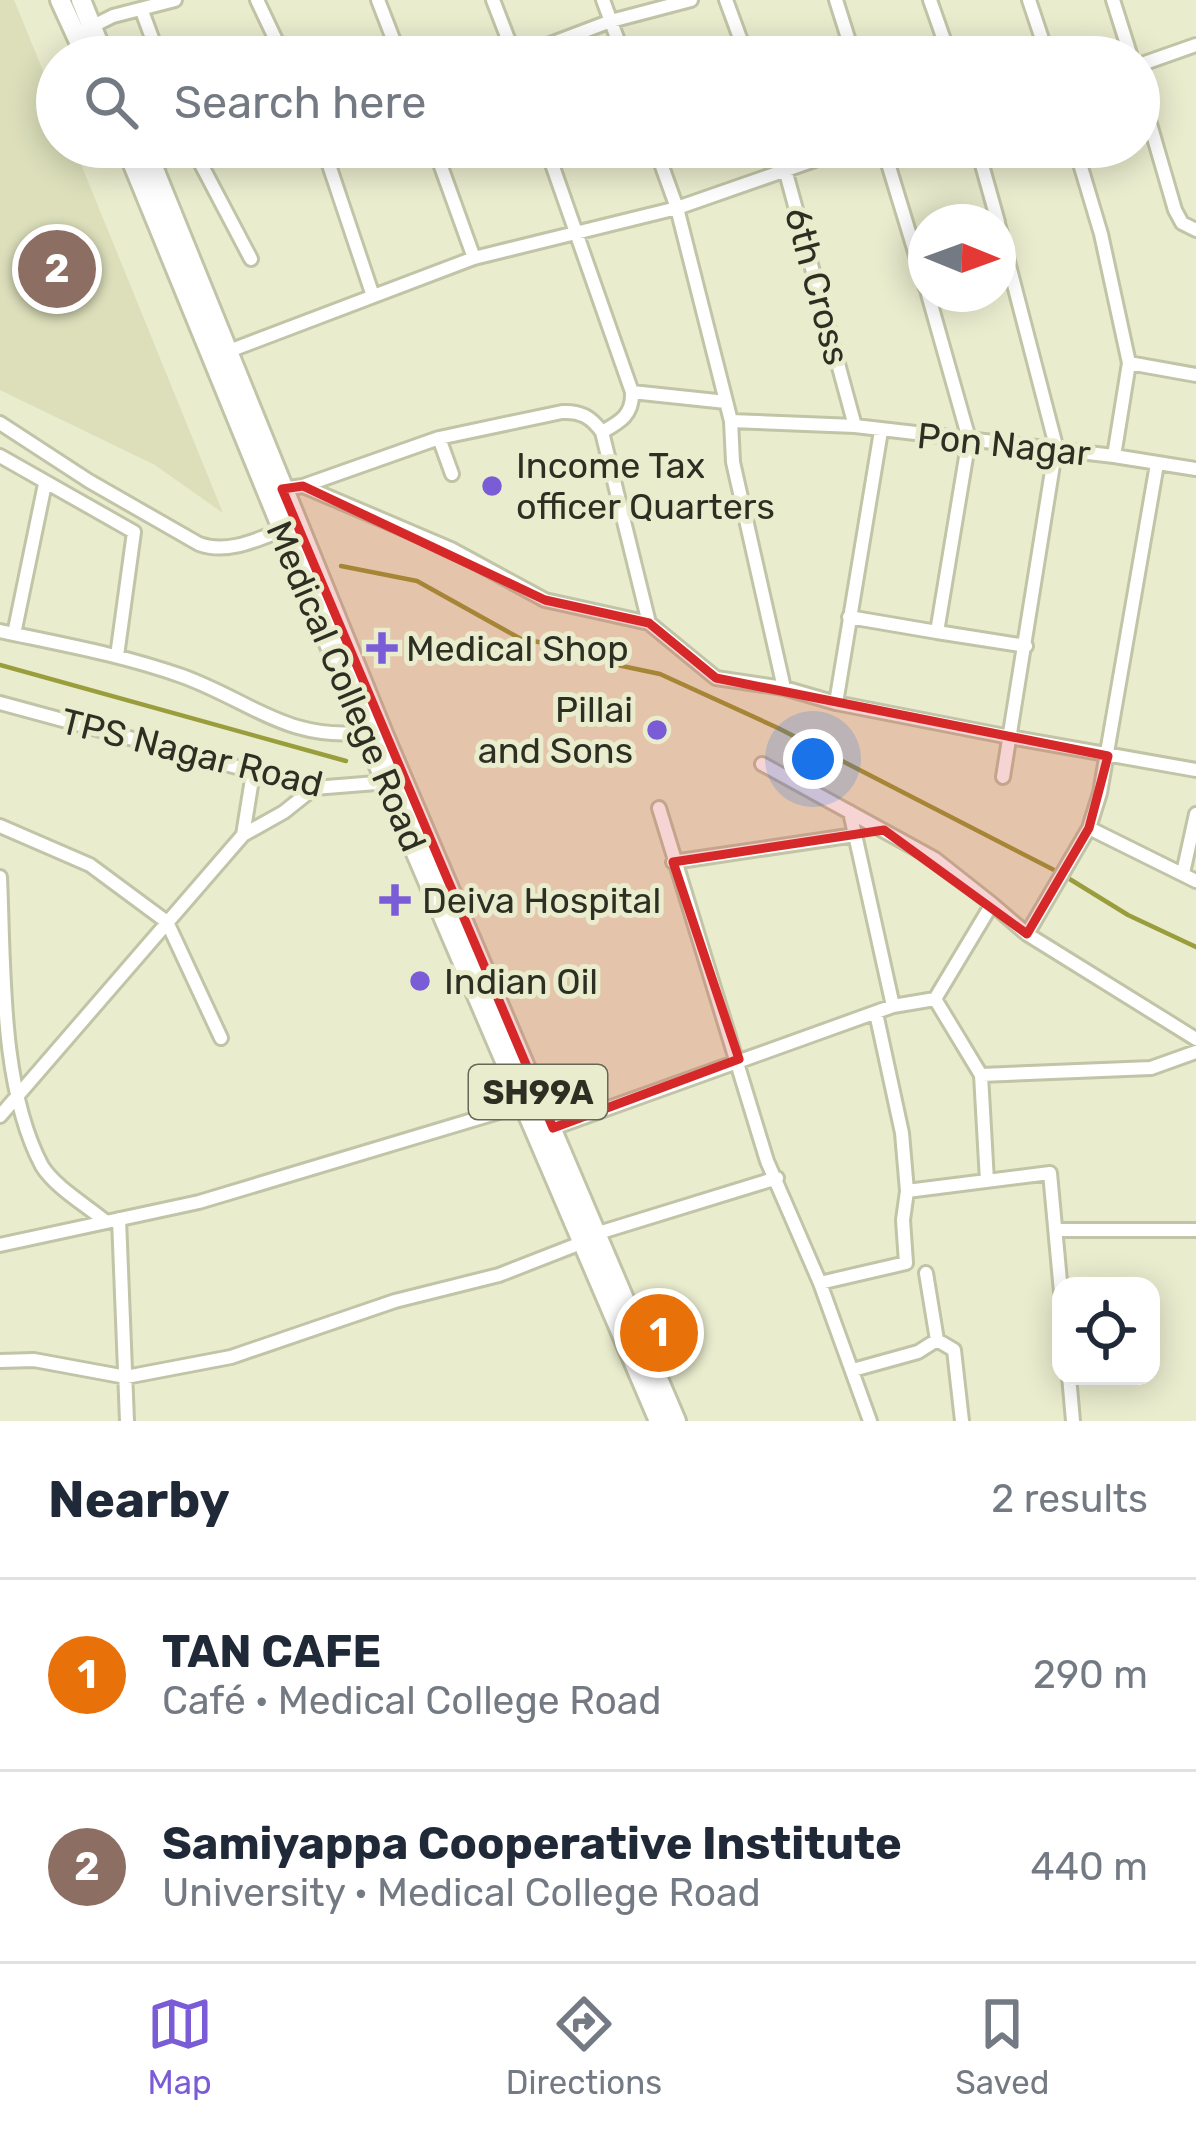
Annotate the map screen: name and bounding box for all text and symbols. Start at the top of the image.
search box [36,36,1160,168]
icon: search [78,69,144,135]
text: Search here [174,76,426,129]
street label: 6th Cross [776,203,859,370]
north arrow [908,204,1016,312]
pin: 2 [18,224,96,314]
street label: Pon Nagar [915,414,1093,475]
place label: Income Tax officer Quarters [516,444,775,528]
marker: Income Tax officer Quarters [479,473,505,499]
street label: Medical College Road [258,515,436,858]
place label: Medical Shop [406,627,629,670]
marker: Medical Shop [369,635,395,661]
place label: Pillai and Sons [478,688,633,772]
street label: TPS Nagar Road [56,699,327,806]
marker: Pillai and Sons [644,717,670,743]
your location [783,729,843,789]
place label: Deiva Hospital [422,879,661,922]
marker: Deiva Hospital [379,884,411,916]
place label: Indian Oil [444,960,598,1003]
marker: Indian Oil [407,968,433,994]
road number: SH99A [469,1065,607,1119]
map controls [1052,1277,1160,1385]
button: locate [1052,1277,1160,1385]
pin: 1 [620,1288,698,1378]
text: Nearby [48,1469,230,1530]
text: 2 results [991,1476,1148,1522]
text: TAN CAFE [162,1625,381,1678]
text: 1 [77,1652,97,1698]
text: 290 m [1033,1652,1148,1698]
text: Café · Medical College Road [162,1678,662,1724]
text: Samiyappa Cooperative Institute [162,1817,902,1870]
text: 2 [74,1844,100,1890]
text: 440 m [1031,1844,1148,1890]
text: University · Medical College Road [162,1870,761,1916]
tab: Map [147,1991,213,2102]
tab: Directions [506,1991,662,2102]
tab: Saved [955,1991,1049,2102]

